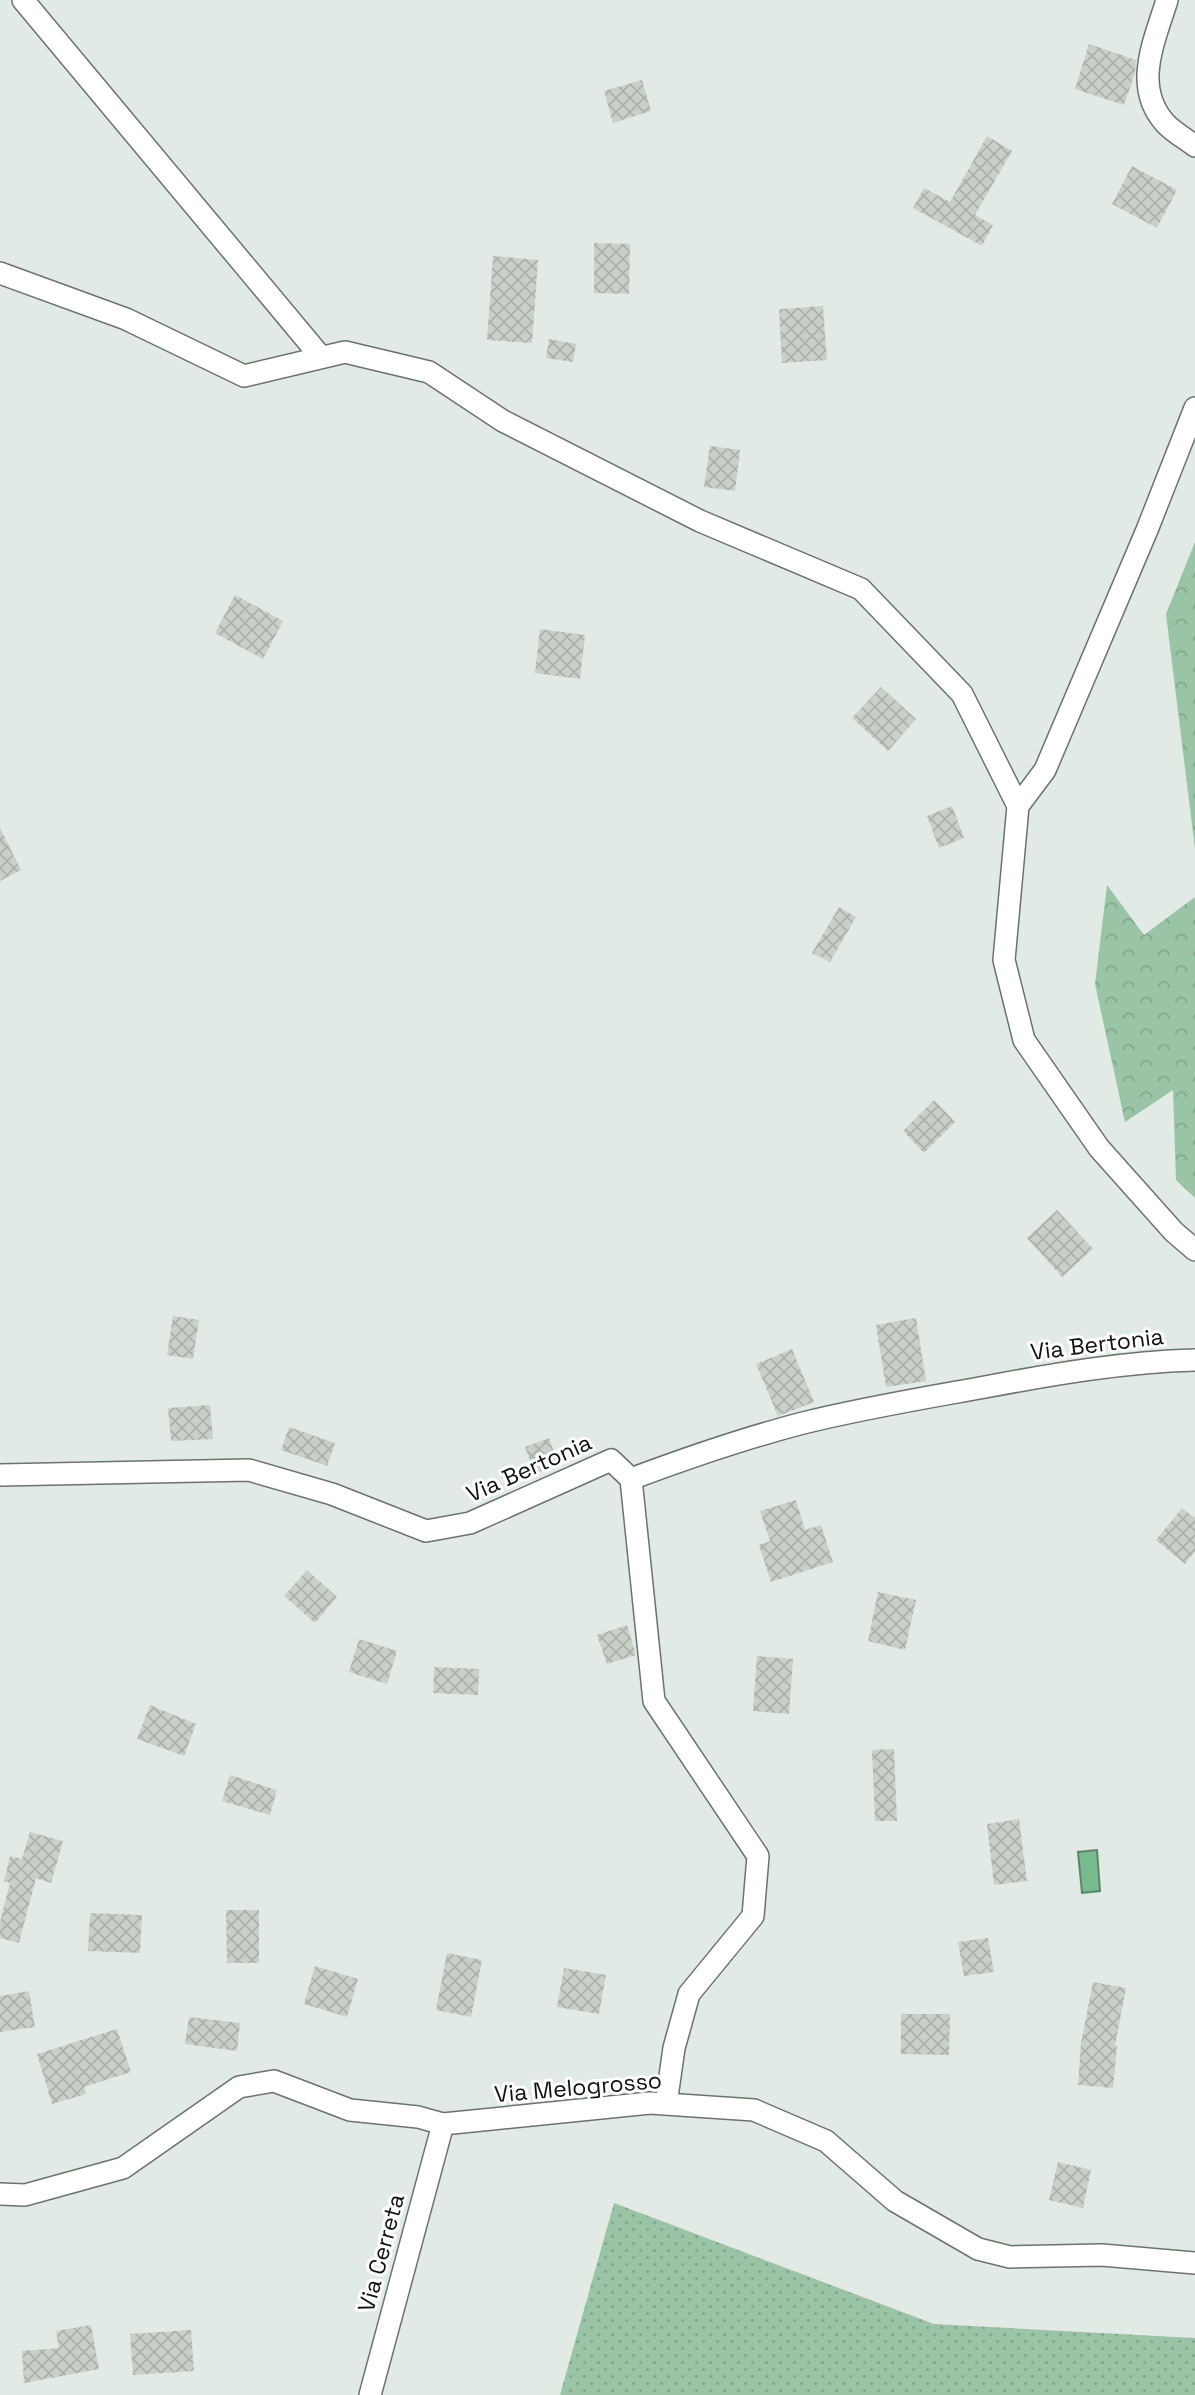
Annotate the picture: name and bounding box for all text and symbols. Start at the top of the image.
street label: Via Bertonia [1029,1321,1165,1367]
street label: Via Bertonia [462,1427,596,1509]
street label: Via Melogrosso [493,2065,663,2109]
street label: Via Cerreta [351,2191,411,2315]

